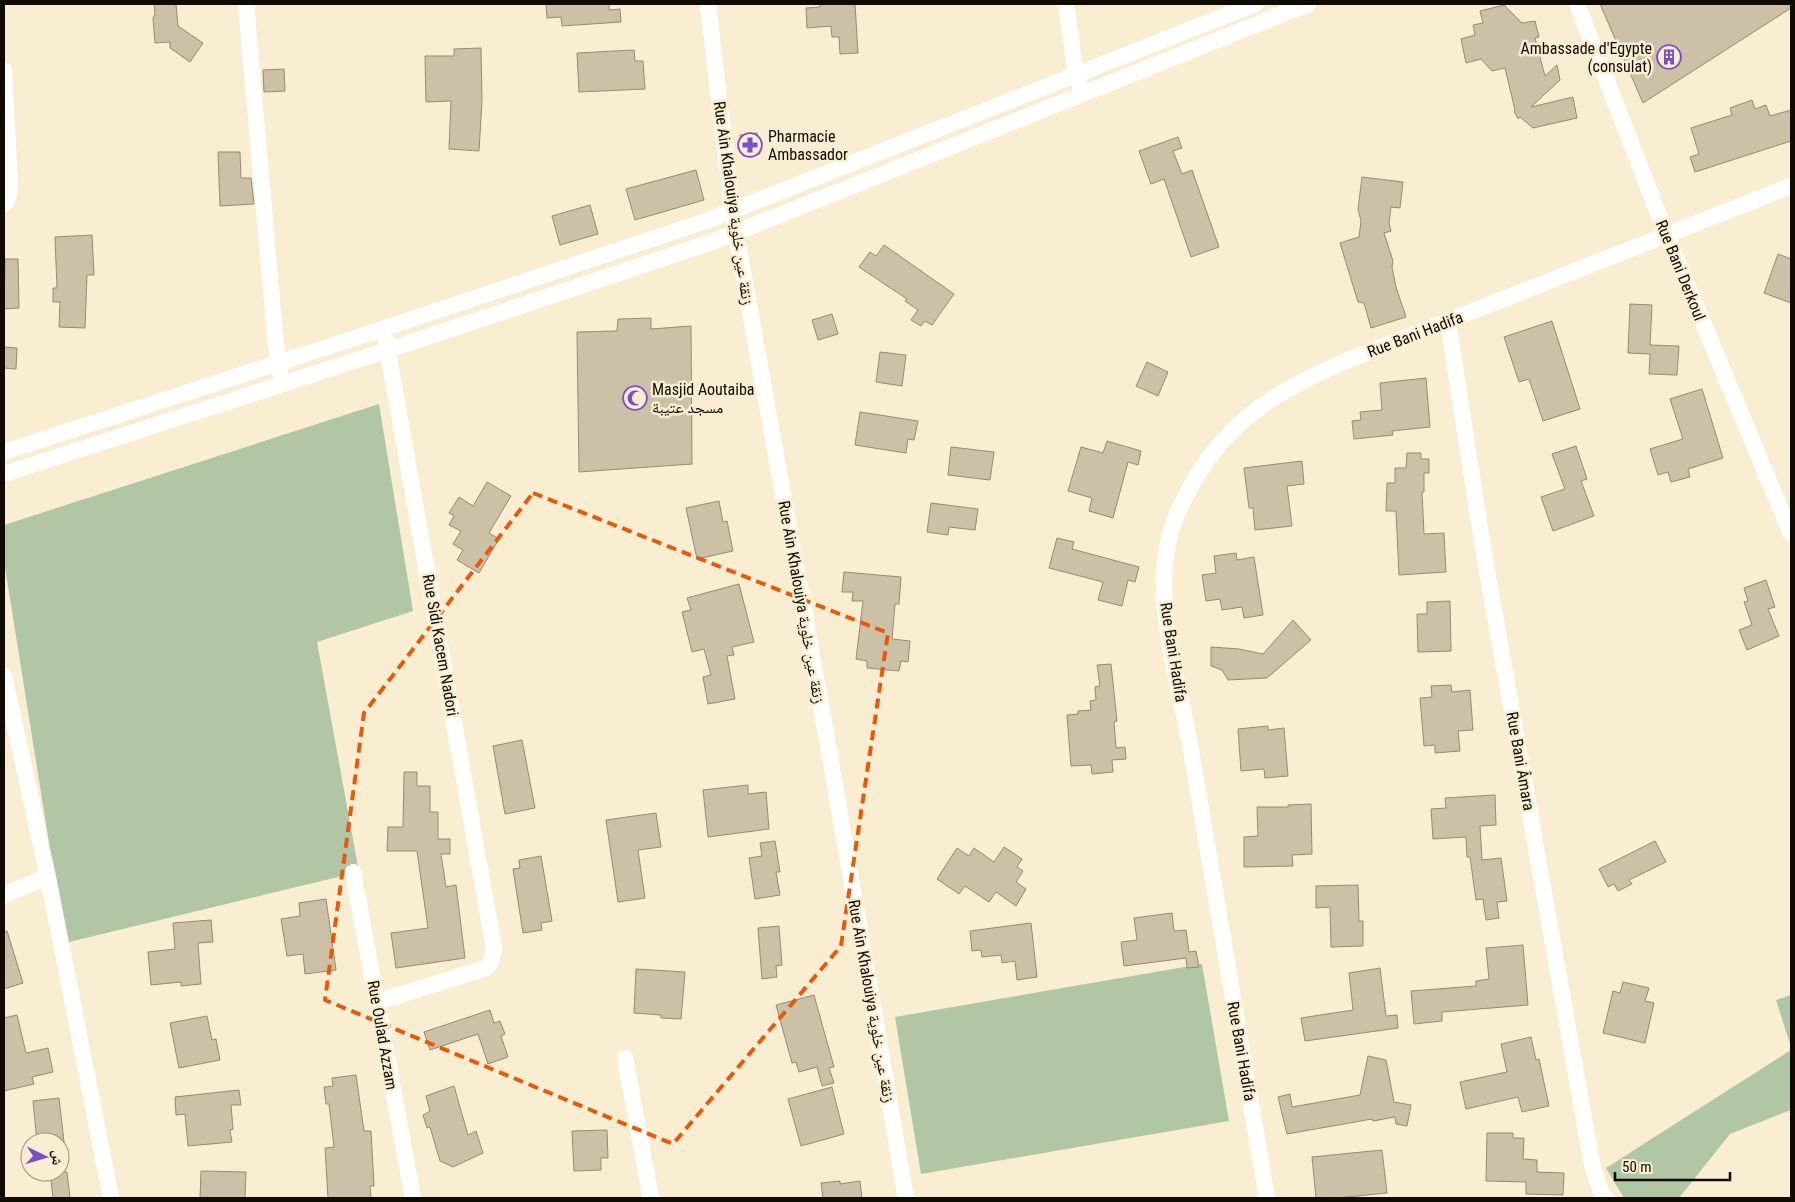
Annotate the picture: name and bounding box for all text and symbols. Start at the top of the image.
place label: Ambassade d'Egypte (consulat) [1521,39,1652,76]
building icon: Ambassade d'Egypte (consulat) [1656,44,1682,70]
street label: Rue Ain Khalouiya زنقة عين خلوية [709,100,757,306]
place label: Pharmacie Ambassador [768,127,848,164]
pharmacy icon: Pharmacie Ambassador [737,132,763,158]
street label: Rue Bani Derkoul [1652,217,1709,323]
street label: Rue Bani Hadifa [1365,308,1466,361]
place label: Masjid Aoutaiba مسجد عتيبة [652,380,754,417]
mosque icon: Masjid Aoutaiba مسجد عتيبة [622,385,648,411]
street label: Rue Ain Khalouiya زنقة عين خلوية [773,499,829,705]
street label: Rue Sidi Kacem Nadori [419,573,462,718]
street label: Rue Bani Hadifa [1156,601,1191,703]
street label: Rue Bani Âmara [1502,710,1539,812]
street label: Rue Ain Khalouiya زنقة عين خلوية [843,898,899,1104]
street label: Rue Oulad Azzam [364,979,401,1091]
street label: Rue Bani Hadifa [1223,1000,1260,1102]
north arrow [20,1132,70,1182]
text: ش [48,1150,67,1166]
scale bar [1615,1150,1730,1182]
text: 50 m [1622,1158,1652,1176]

